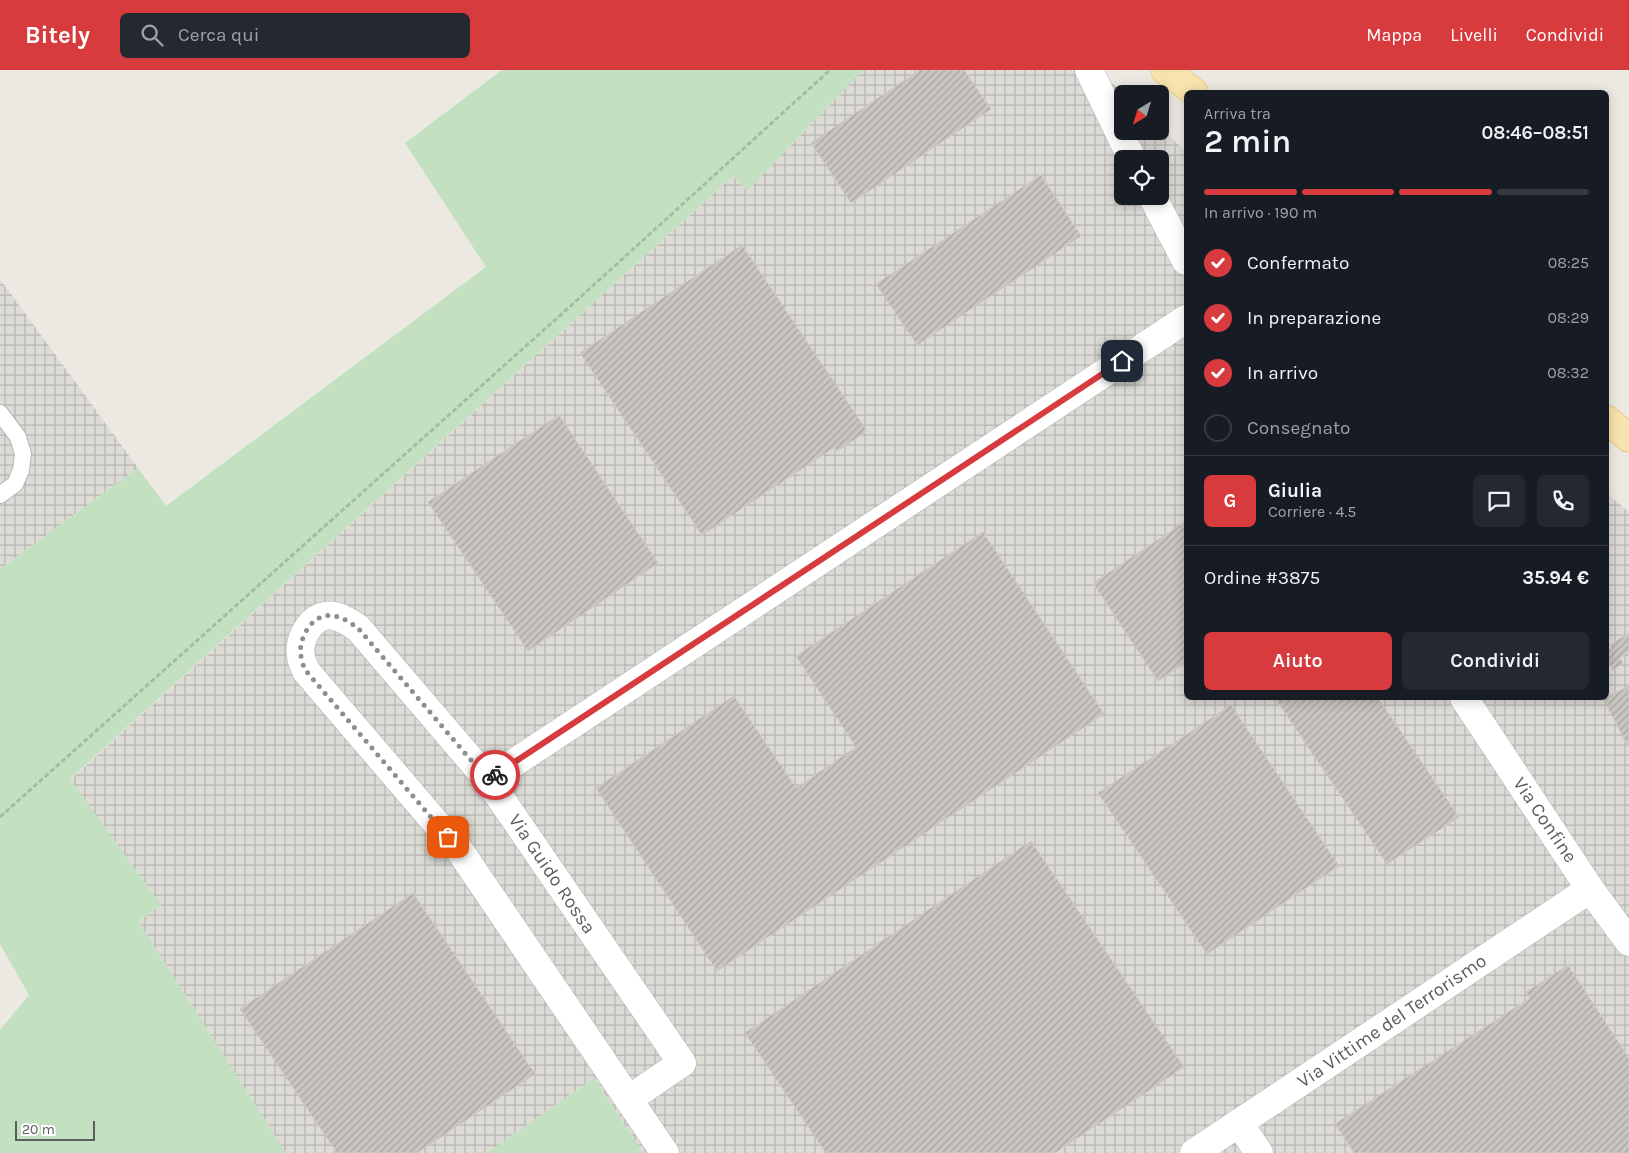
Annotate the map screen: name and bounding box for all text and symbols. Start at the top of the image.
search box [120,13,470,58]
text: Bitely [25,21,90,49]
icon: search [138,21,166,49]
text: Cerca qui [178,24,259,46]
text: Mappa [1366,24,1422,46]
text: Livelli [1450,24,1498,46]
text: Condividi [1526,24,1604,46]
north arrow [1114,85,1169,140]
map controls [1114,85,1169,205]
text: Arriva tra [1204,104,1271,123]
text: 08:46–08:51 [1482,122,1589,144]
text: 2 min [1204,123,1291,160]
button: locate [1114,150,1169,205]
text: In arrivo · 190 m [1204,203,1317,222]
icon: check [1204,249,1232,277]
text: Confermato [1247,252,1349,274]
text: 08:25 [1548,253,1589,272]
icon: check [1204,304,1232,332]
text: In preparazione [1247,307,1381,329]
text: 08:29 [1547,308,1589,327]
pin [1101,340,1143,382]
icon: home [1108,347,1136,375]
icon: check [1204,359,1232,387]
text: In arrivo [1247,362,1318,384]
text: 08:32 [1547,363,1589,382]
text: Consegnato [1247,417,1350,439]
button: chat [1473,475,1525,527]
button: phone [1537,475,1589,527]
text: Giulia [1268,480,1322,502]
text: G [1224,490,1236,512]
text: Corriere · 4.5 [1268,502,1356,521]
text: Ordine #3875 [1204,567,1320,589]
text: 35.94 € [1522,567,1589,589]
button: Aiuto [1204,632,1392,690]
button: Condividi [1402,632,1589,690]
courier [470,750,520,800]
icon: bike [481,761,509,789]
street label: Via Confine [1508,773,1582,867]
street label: Via Guido Rossa [504,810,600,938]
pin [427,816,469,858]
icon: bag [434,823,462,851]
street label: Via Vittime del Terrorismo [1293,949,1491,1093]
scale bar [15,1118,95,1141]
text: 20 m [22,1121,55,1138]

